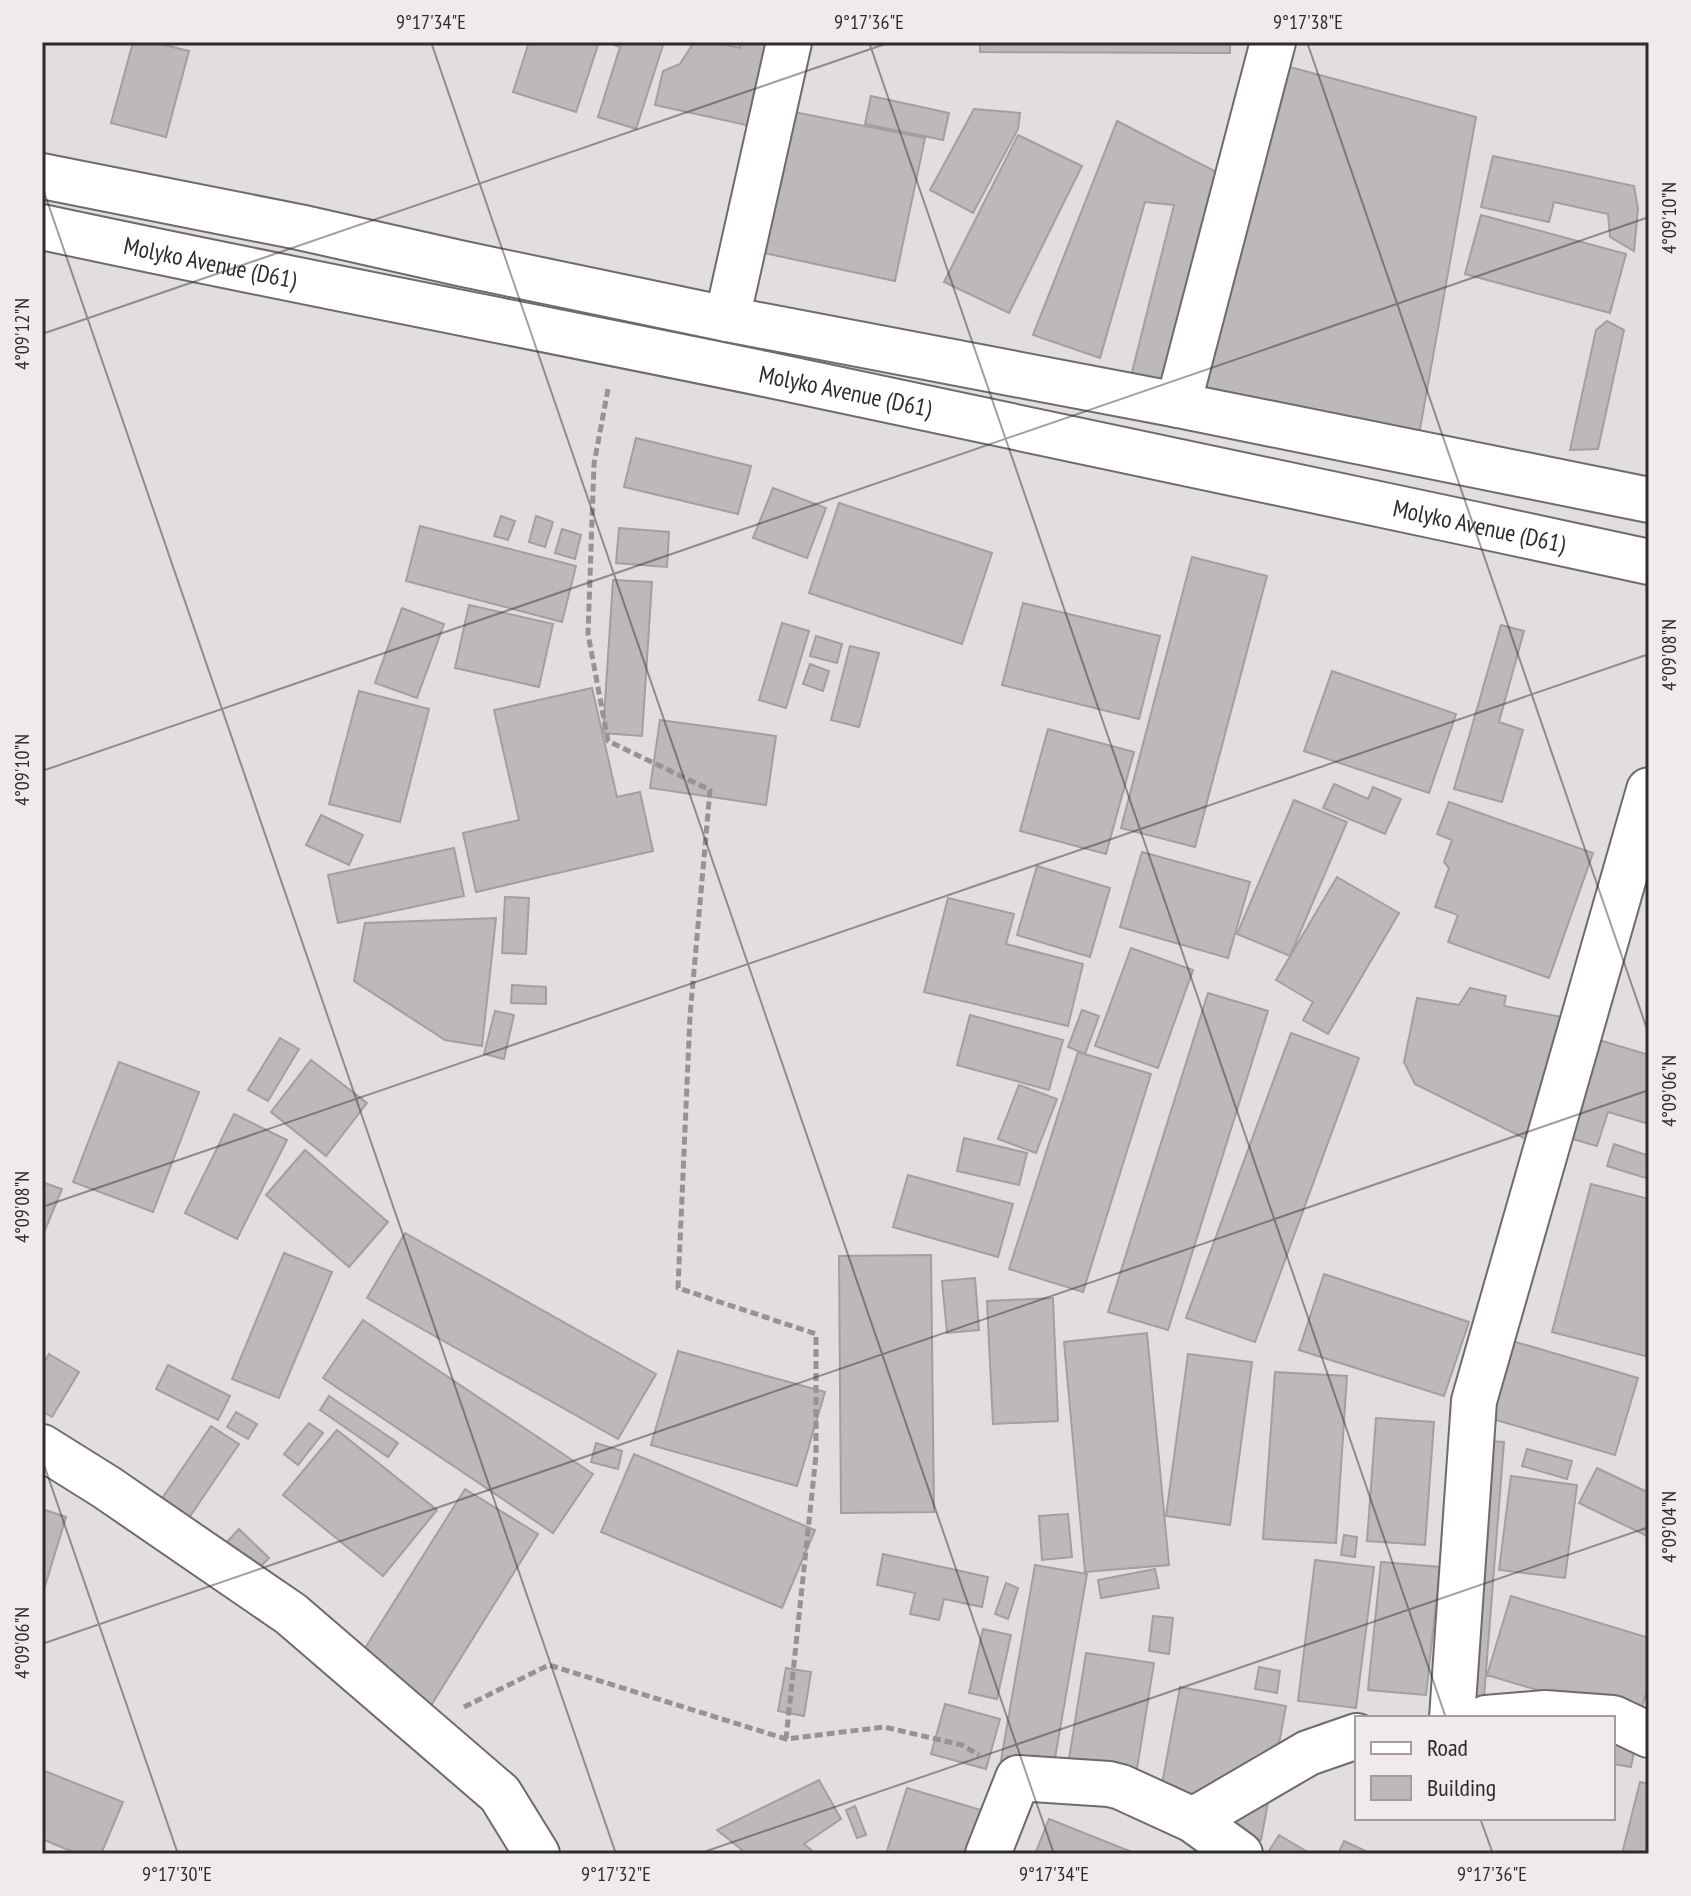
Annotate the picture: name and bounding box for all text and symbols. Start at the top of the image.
text: 9°17'34"E [396,9,466,35]
text: 9°17'36"E [834,9,904,35]
text: 9°17'38"E [1273,9,1343,35]
text: 4°09'10"N [1656,182,1682,254]
street label: Molyko Avenue (D61) [121,229,300,295]
text: 4°09'12"N [9,298,35,370]
street label: Molyko Avenue (D61) [756,358,935,424]
street label: Molyko Avenue (D61) [1390,492,1569,559]
text: 4°09'08"N [1656,619,1682,691]
text: 4°09'10"N [9,734,35,806]
text: 4°09'06"N [1656,1055,1682,1127]
text: 4°09'08"N [9,1171,35,1243]
text: 4°09'04"N [1656,1491,1682,1563]
text: 4°09'06"N [9,1607,35,1679]
legend [1355,1716,1615,1820]
text: Road [1427,1732,1468,1763]
text: Building [1427,1772,1496,1803]
text: 9°17'30"E [142,1861,212,1887]
text: 9°17'32"E [581,1861,651,1887]
text: 9°17'34"E [1019,1861,1089,1887]
text: 9°17'36"E [1457,1861,1527,1887]

